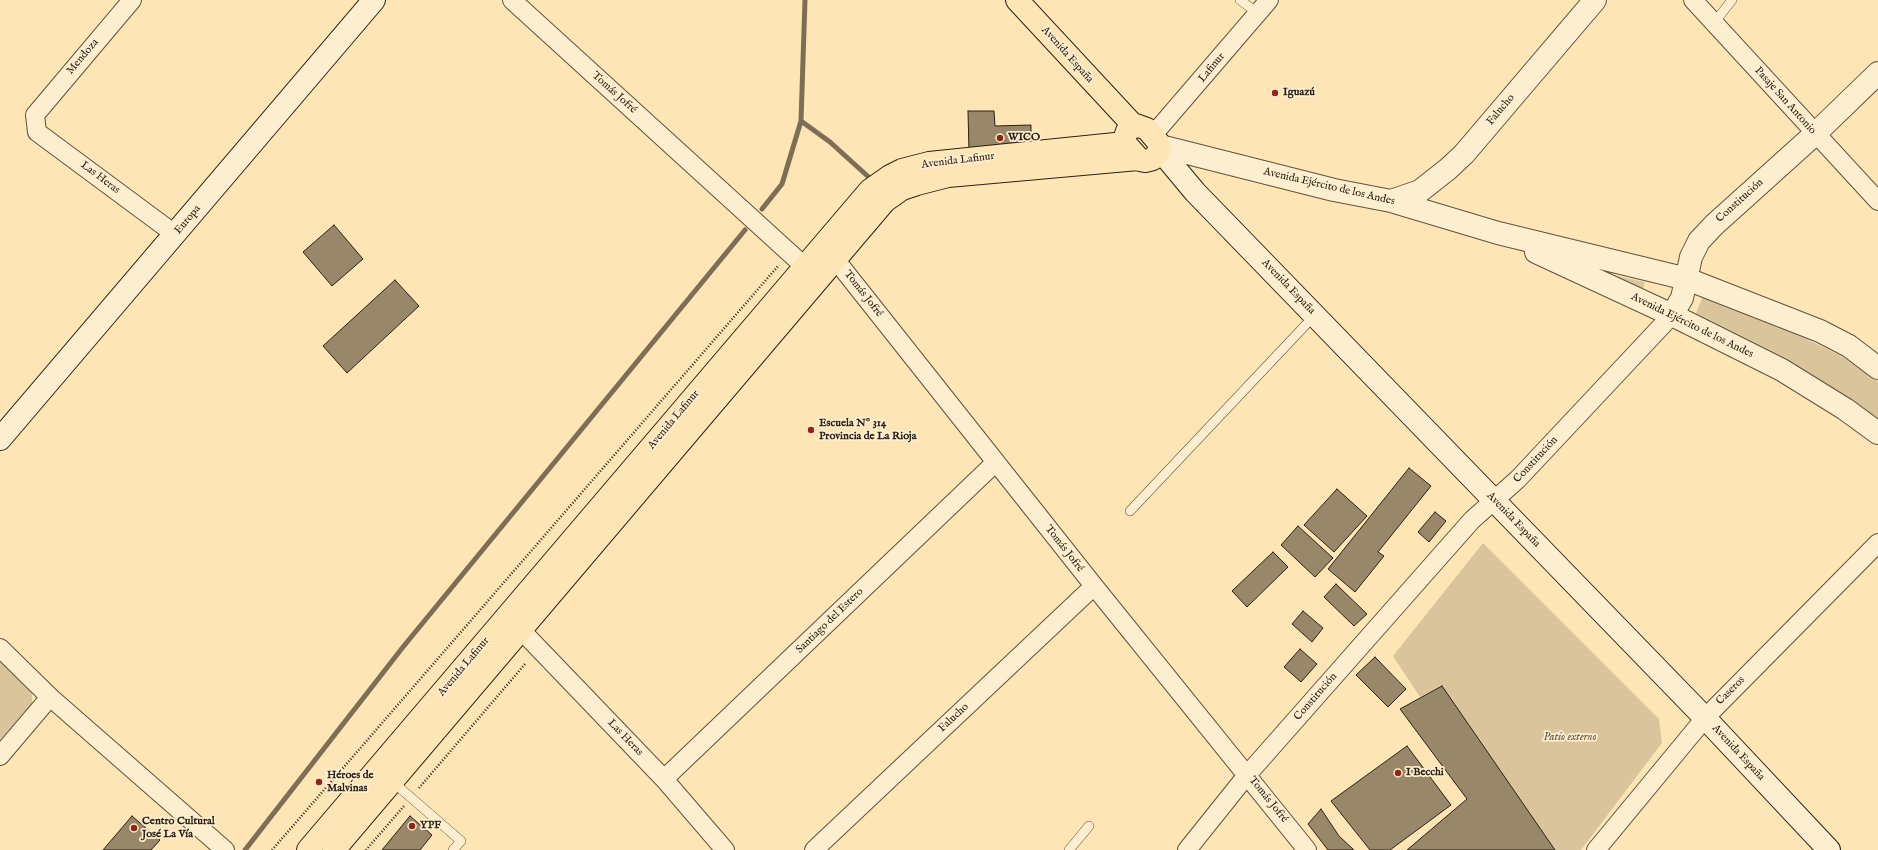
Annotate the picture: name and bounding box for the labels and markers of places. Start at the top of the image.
place label: Iguazú [1283,86,1315,100]
marker: Iguazú [1270,88,1280,98]
place label: WICO [1008,131,1040,145]
marker: WICO [995,133,1005,143]
place label: Escuela Nº 314 Provincia de La Rioja [819,417,916,443]
marker: Escuela Nº 314 Provincia de La Rioja [806,425,816,435]
place label: I Becchi [1406,766,1444,780]
marker: I Becchi [1393,768,1403,778]
place label: Héroes de Malvinas [327,769,374,795]
marker: Héroes de Malvinas [314,777,324,787]
place label: Centro Cultural José La Vía [142,815,215,841]
place label: YPF [420,819,441,833]
marker: YPF [407,821,417,831]
marker: Centro Cultural José La Vía [129,823,139,833]

